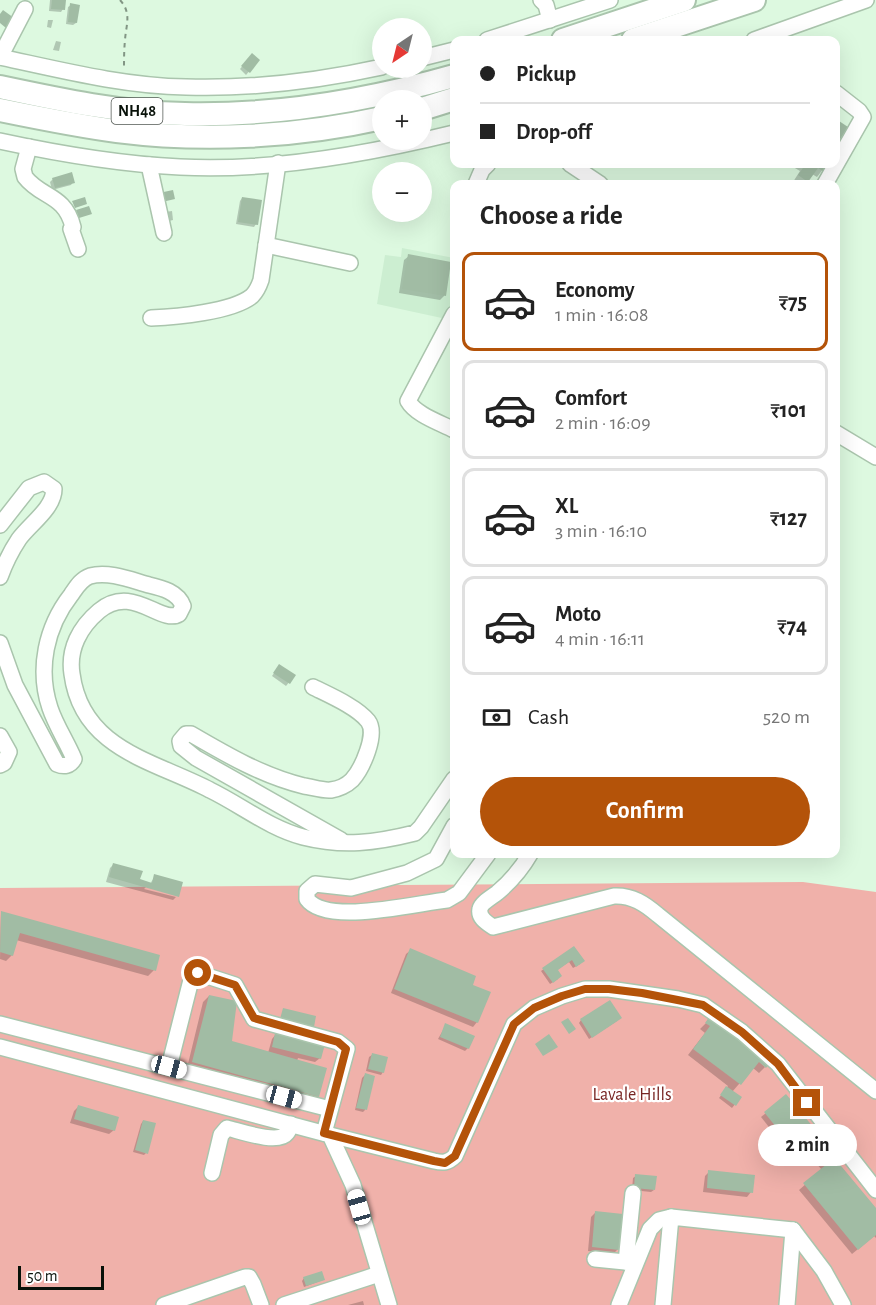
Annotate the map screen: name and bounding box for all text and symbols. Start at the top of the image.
north arrow [372,18,432,78]
map controls [372,18,432,222]
text: Pickup [516,63,576,85]
button: + [372,90,432,150]
road number: NH48 [112,98,162,124]
text: Drop-off [516,121,592,143]
button: − [372,162,432,222]
text: Choose a ride [480,202,623,229]
icon: car [483,275,537,329]
text: Economy [555,279,635,301]
text: ₹75 [779,291,807,313]
text: 1 min · 16:08 [555,305,648,325]
icon: car [483,383,537,437]
text: Comfort [555,387,627,409]
text: ₹101 [770,399,807,421]
text: 2 min · 16:09 [555,413,651,433]
icon: car [483,491,537,545]
text: XL [555,495,578,517]
text: ₹127 [770,507,807,529]
text: 3 min · 16:10 [555,521,647,541]
icon: car [483,599,537,653]
text: Moto [555,603,601,625]
text: ₹74 [777,615,807,637]
text: 4 min · 16:11 [555,629,645,649]
icon: cash [480,701,513,734]
text: Cash [528,706,569,728]
text: 520 m [763,707,810,727]
button: Confirm [480,777,810,846]
route start [184,959,211,986]
car [149,1054,189,1080]
car [264,1084,304,1110]
park label: Lavale Hills [592,1086,672,1104]
route end [793,1089,820,1116]
callout: 2 min [758,1124,856,1166]
text: 2 min [785,1135,830,1155]
car [345,1187,373,1227]
scale bar [18,1263,104,1290]
text: 50 m [27,1268,58,1284]

